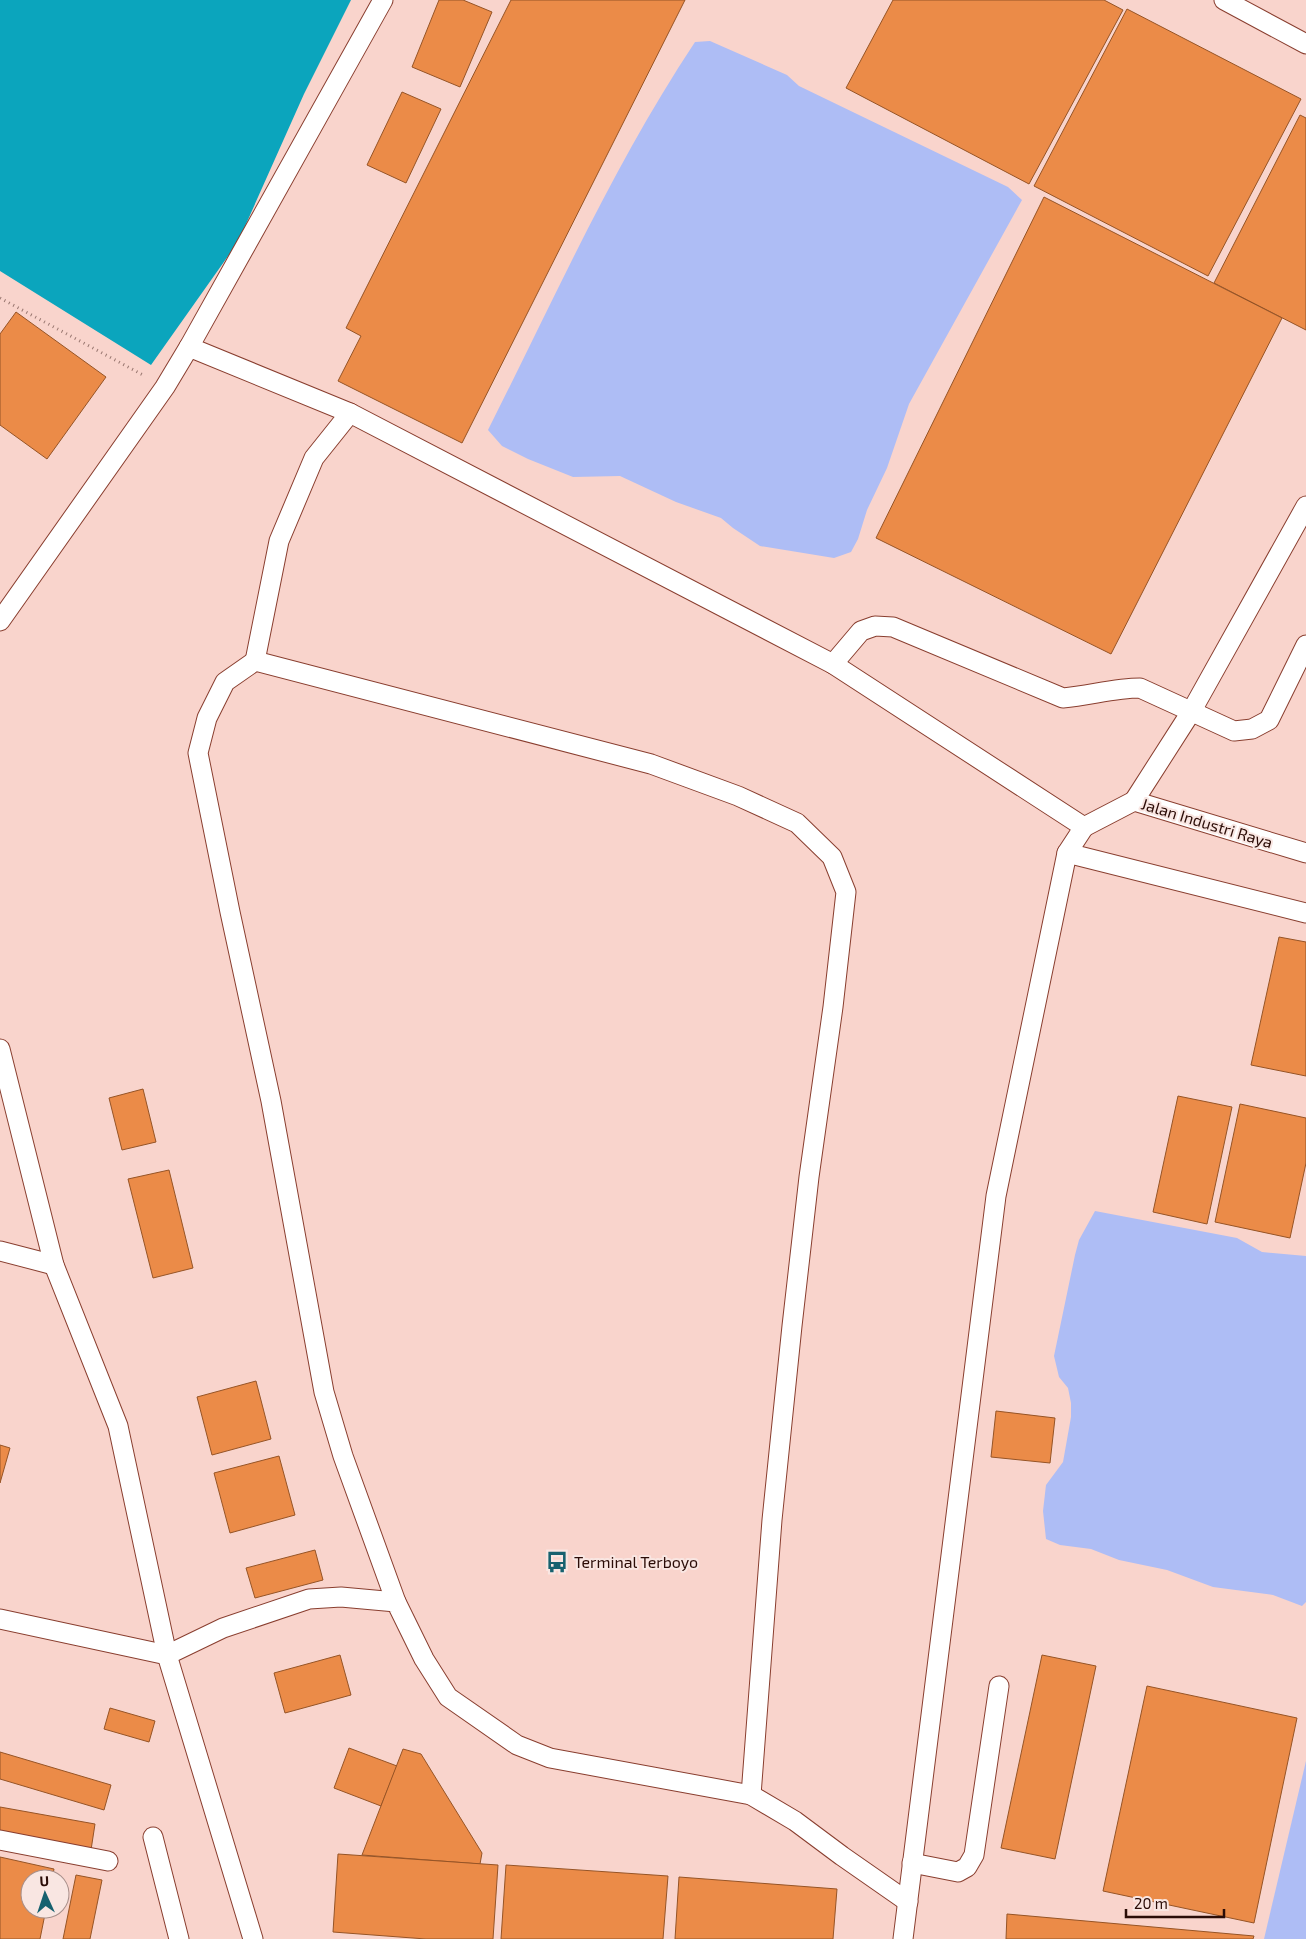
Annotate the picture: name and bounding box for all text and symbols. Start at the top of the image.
street label: Jalan Industri Raya [1139,793,1275,852]
bus stop icon: Terminal Terboyo [544,1549,570,1575]
place label: Terminal Terboyo [574,1552,698,1571]
north arrow [20,1869,70,1919]
text: U [39,1872,50,1889]
scale bar [1126,1886,1224,1918]
text: 20 m [1134,1894,1168,1912]

